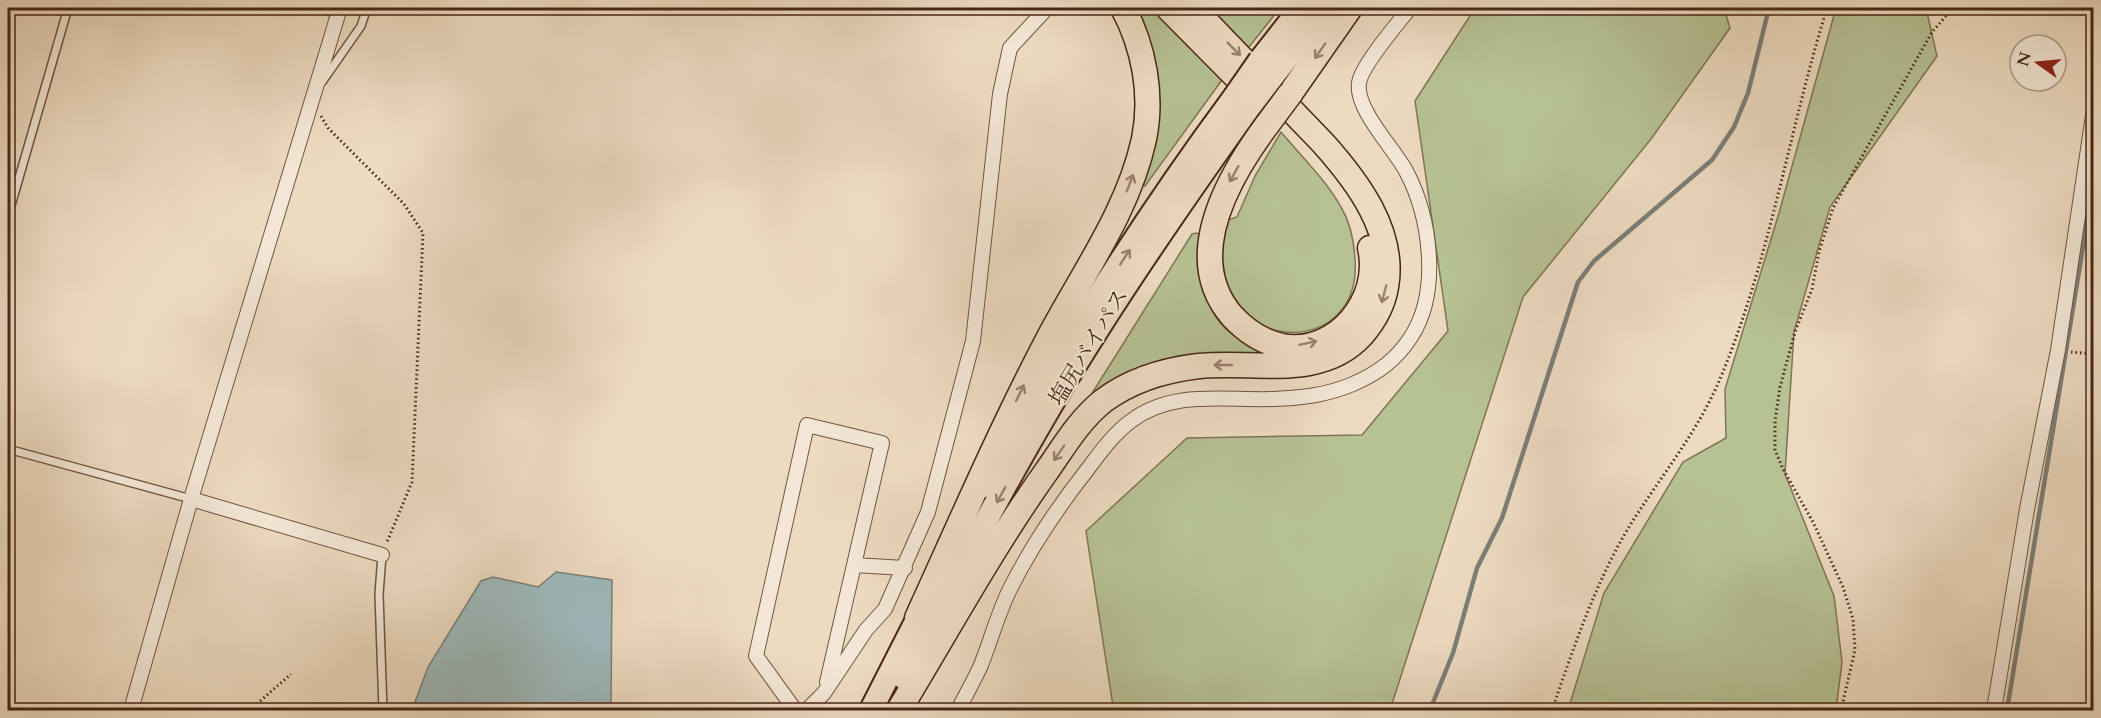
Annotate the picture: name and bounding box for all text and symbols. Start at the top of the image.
north arrow [2008,33,2068,93]
one-way arrow [1226,42,1241,56]
one-way arrow [1314,42,1326,58]
text: N [2012,50,2037,69]
one-way arrow [1228,165,1240,182]
one-way arrow [1125,175,1136,193]
one-way arrow [1120,249,1132,266]
street label: 塩尻バイパス [1042,283,1136,411]
one-way arrow [1378,285,1389,304]
one-way arrow [1298,337,1317,349]
one-way arrow [1213,359,1233,371]
one-way arrow [1015,385,1027,403]
one-way arrow [1053,444,1065,460]
one-way arrow [995,486,1006,504]

